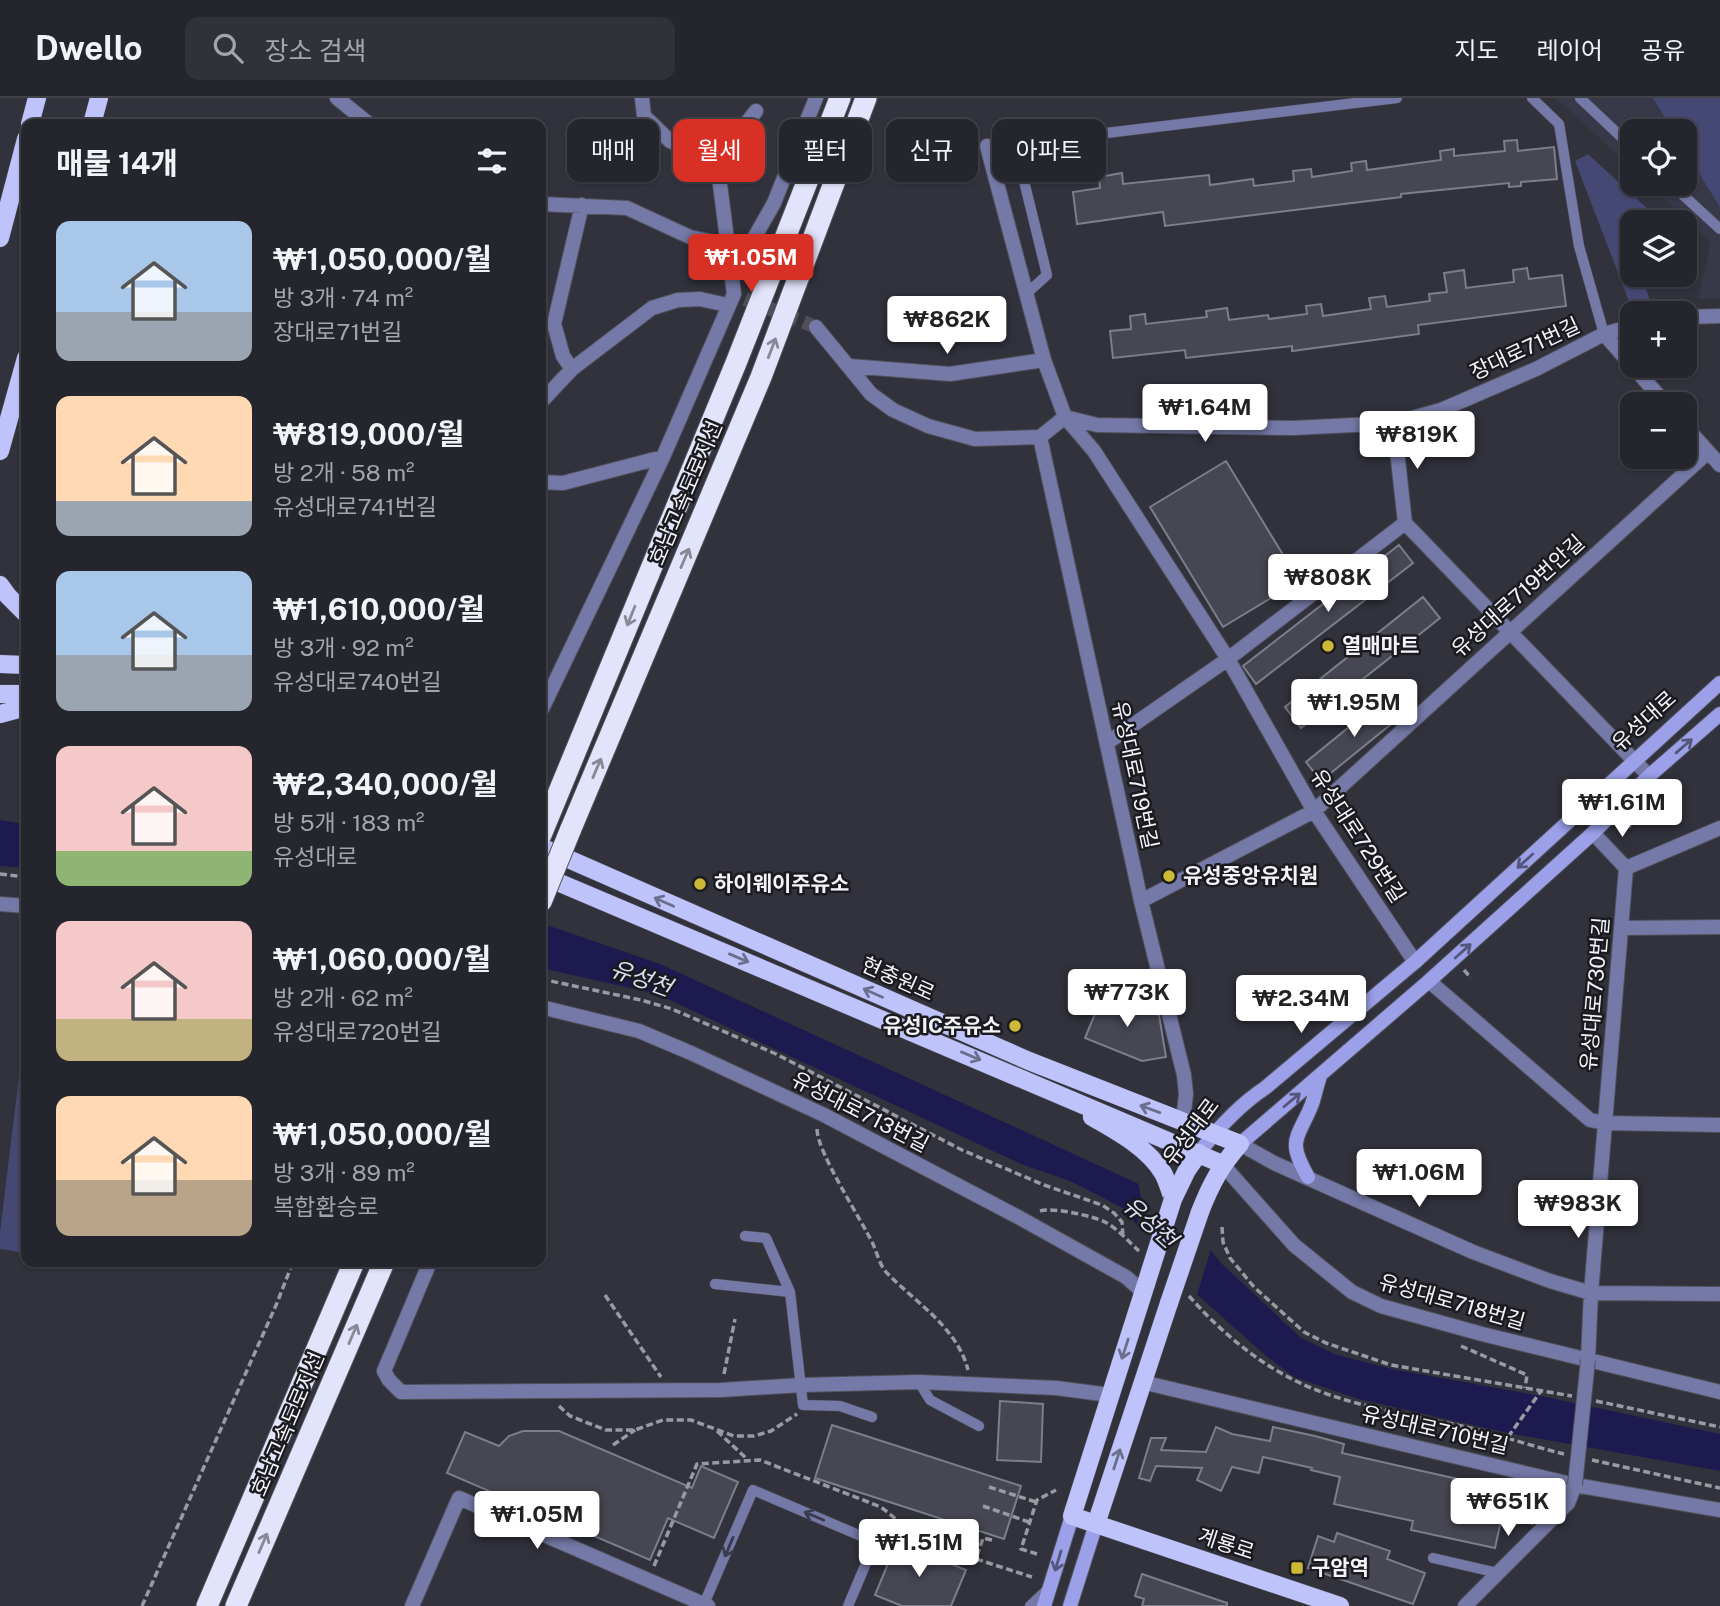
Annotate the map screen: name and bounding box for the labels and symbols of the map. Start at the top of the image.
pin: ₩1.05M [694,234,808,294]
pin: ₩862K [898,296,996,356]
street label: 장대로71번길 [1466,312,1584,385]
one-way arrow [766,338,779,360]
pin: ₩1.64M [1148,384,1262,444]
pin: ₩819K [1368,412,1466,471]
street label: 호남고속도로지선 [644,417,727,569]
street label: 유성대로719번안길 [1446,529,1589,662]
one-way arrow [679,548,692,570]
pin: ₩808K [1279,554,1377,614]
one-way arrow [624,605,637,626]
place label: 열매마트 [1342,633,1419,658]
marker: 열매마트 [1320,638,1336,654]
pin: ₩1.95M [1297,680,1411,739]
street label: 유성대로 [1607,685,1681,756]
street label: 유성대로719번길 [1108,699,1163,851]
one-way arrow [1674,738,1692,754]
one-way arrow [591,758,604,780]
street label: 유성대로729번길 [1306,764,1411,907]
pin: ₩1.61M [1565,780,1679,839]
one-way arrow [1516,853,1534,869]
place label: 유성중앙유치원 [1183,863,1318,888]
marker: 유성중앙유치원 [1161,868,1177,884]
place label: 하이웨이주유소 [714,871,849,896]
marker: 하이웨이주유소 [692,876,708,892]
one-way arrow [654,895,675,908]
street label: 유성대로730번길 [1575,916,1614,1072]
one-way arrow [1454,943,1472,959]
street label: 현충원로 [858,951,939,1006]
one-way arrow [728,953,749,966]
water label: 유성천 [607,954,678,1002]
pin: ₩773K [1078,970,1176,1029]
pin: ₩2.34M [1244,976,1358,1035]
one-way arrow [862,986,884,999]
place label: 유성IC주유소 [883,1013,1001,1038]
marker: 유성IC주유소 [1007,1018,1023,1034]
one-way arrow [960,1050,982,1063]
street label: 유성대로713번길 [787,1066,933,1157]
one-way arrow [1282,1092,1300,1108]
street label: 유성대로 [1157,1093,1224,1170]
one-way arrow [1140,1102,1162,1115]
pin: ₩1.06M [1362,1150,1476,1209]
pin: ₩983K [1529,1180,1627,1240]
water label: 유성천 [1118,1190,1185,1255]
street label: 유성대로718번길 [1376,1269,1528,1334]
one-way arrow [347,1324,360,1345]
one-way arrow [1118,1338,1131,1360]
street label: 호남고속도로지선 [246,1348,329,1500]
street label: 유성대로710번길 [1359,1400,1511,1459]
one-way arrow [1112,1449,1124,1471]
pin: ₩651K [1459,1478,1557,1538]
pin: ₩1.05M [480,1492,594,1551]
one-way arrow [804,1508,826,1521]
pin: ₩1.51M [862,1520,976,1579]
street label: 계룡로 [1195,1523,1258,1564]
one-way arrow [257,1533,270,1555]
one-way arrow [721,1536,734,1557]
one-way arrow [1051,1550,1064,1572]
place label: 구암역 [1311,1555,1369,1580]
marker: 구암역 [1289,1560,1305,1576]

